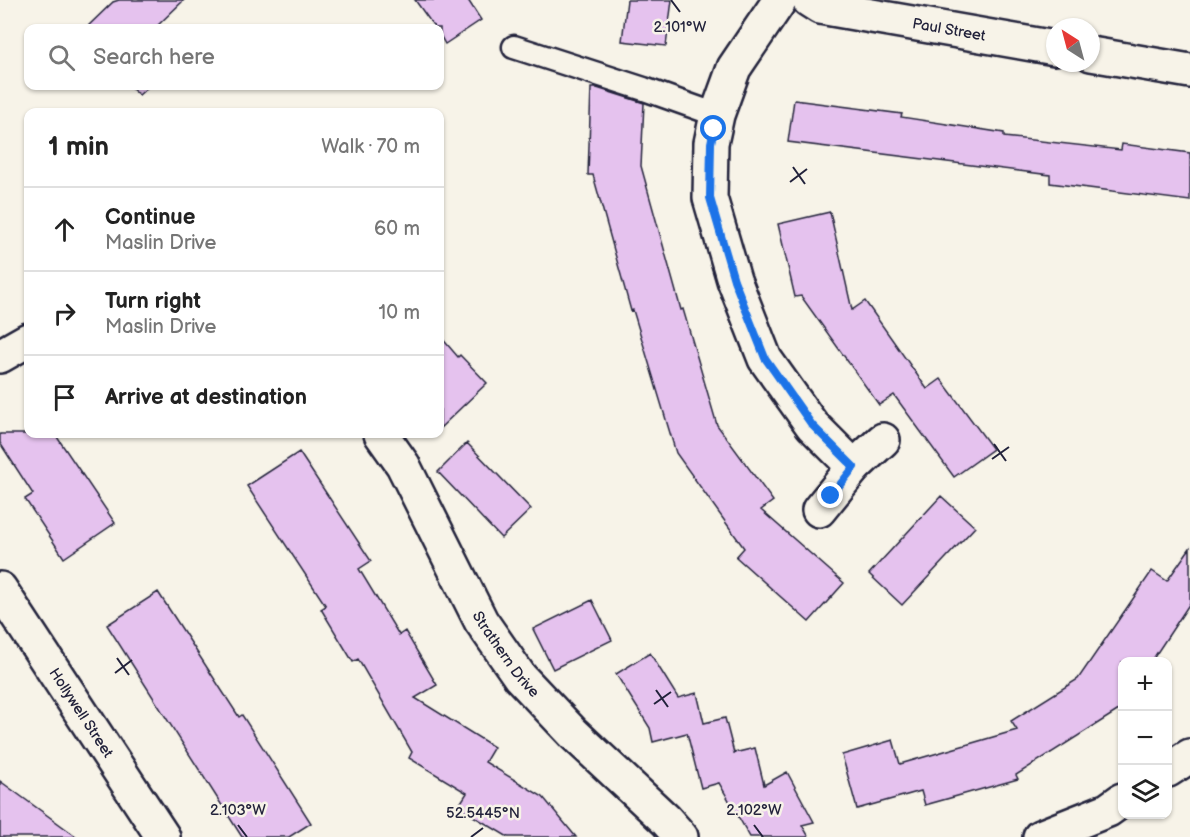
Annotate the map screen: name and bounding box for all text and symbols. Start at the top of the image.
street label: Paul Street [911,14,988,45]
text: 2.101°W [654,18,707,37]
north arrow [1046,18,1100,72]
search box [24,24,444,90]
icon: search [45,41,78,74]
text: Search here [93,44,215,71]
route start [700,115,726,141]
text: 1 min [48,132,109,163]
text: Walk · 70 m [321,135,420,159]
text: Continue [105,204,195,231]
icon: ahead [48,213,81,246]
text: 60 m [374,217,420,241]
text: Maslin Drive [105,231,216,255]
text: Turn right [105,288,201,315]
icon: right [48,297,81,330]
text: 10 m [379,301,420,325]
text: Maslin Drive [105,315,216,339]
icon: arrive [48,381,81,414]
text: Arrive at destination [105,384,307,411]
route end [817,482,843,508]
street label: Strathern Drive [468,608,544,701]
map controls [1118,657,1172,819]
button: + [1118,657,1172,711]
street label: Hollywell Street [45,664,118,762]
button: − [1118,711,1172,765]
button: layers [1118,765,1172,819]
text: 2.103°W [210,801,266,820]
text: 2.102°W [726,801,782,820]
text: 52.5445°N [446,804,520,823]

